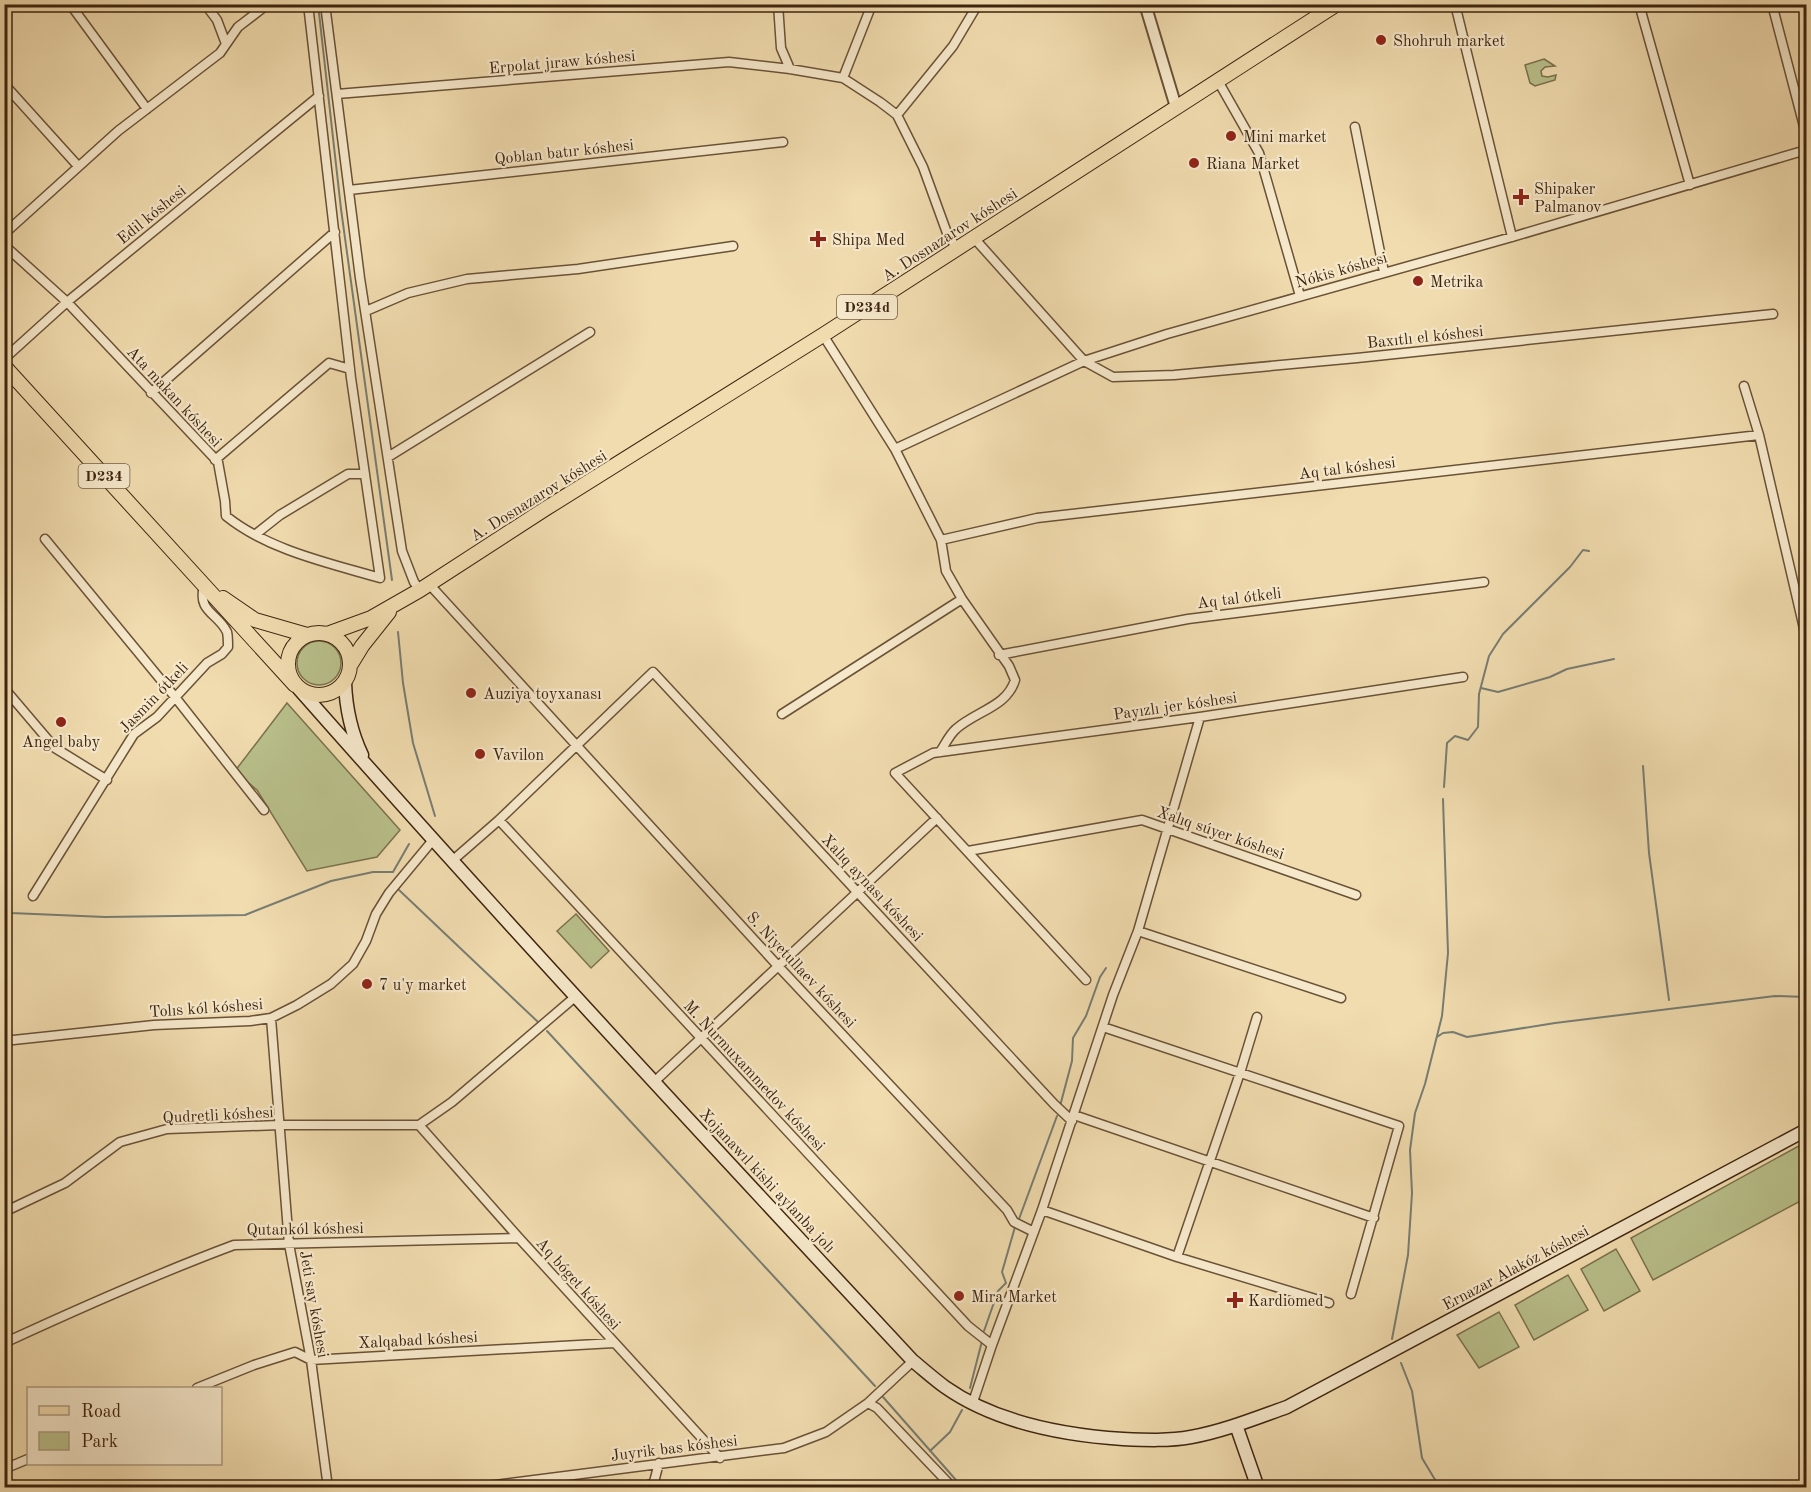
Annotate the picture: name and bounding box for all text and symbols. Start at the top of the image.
marker: Shohruh market [1374,33,1388,47]
place label: Shohruh market [1393,34,1505,50]
street label: Erpolat jıraw kóshesi [488,49,636,77]
marker: Mini market [1224,129,1238,143]
place label: Mini market [1243,130,1327,146]
street label: Qoblan batır kóshesi [494,138,635,168]
marker: Riana Market [1187,156,1201,170]
place label: Riana Market [1206,157,1300,173]
place label: Shipaker Palmanov [1534,182,1602,216]
street label: Edil kóshesi [115,183,190,248]
street label: A. Dosnazarov kóshesi [880,186,1020,285]
marker: Shipaker Palmanov [1512,188,1530,206]
marker: Shipa Med [809,230,827,248]
place label: Shipa Med [832,233,905,249]
street label: Nókis kóshesi [1294,250,1389,292]
marker: Metrika [1411,274,1425,288]
place label: Metrika [1430,275,1484,291]
road number: D234d [837,295,897,319]
street label: Baxıtlı el kóshesi [1366,324,1484,352]
street label: Ata makan kóshesi [123,344,224,451]
street label: A. Dosnazarov kóshesi [468,448,610,545]
street label: Aq tal kóshesi [1298,455,1397,483]
road number: D234 [78,464,130,488]
street label: Aq tal ótkeli [1196,586,1282,612]
street label: Jasmin ótkeli [117,660,192,737]
marker: Auziya toyxanası [464,686,478,700]
place label: Auziya toyxanası [483,687,602,703]
street label: Payızlı jer kóshesi [1112,690,1238,724]
marker: Angel baby [54,715,68,729]
place label: Angel baby [22,735,101,751]
marker: Vavilon [473,747,487,761]
place label: Vavilon [492,748,545,764]
street label: Xalıq súyer kóshesi [1155,805,1286,863]
street label: Xalıq aynası kóshesi [818,832,925,945]
street label: S. Niyetullaev kóshesi [743,909,858,1031]
marker: 7 u'y market [360,977,374,991]
place label: 7 u'y market [379,978,467,994]
street label: Tolıs kól kóshesi [149,997,264,1021]
street label: M. Nurmuxammedov kóshesi [680,998,827,1155]
street label: Qudretli kóshesi [162,1105,274,1127]
street label: Xojanawıl kishi aylanba jolı [696,1106,837,1257]
street label: Qutankól kóshesi [246,1221,364,1239]
street label: Ernazar Alakóz kóshesi [1440,1223,1592,1314]
street label: Aq bóget kóshesi [532,1235,623,1333]
street label: Jeti say kóshesi [296,1250,330,1359]
marker: Mira Market [952,1289,966,1303]
place label: Mira Market [971,1290,1057,1306]
marker: Kardiomed [1226,1291,1244,1309]
place label: Kardiomed [1248,1294,1324,1310]
street label: Xalqabad kóshesi [358,1330,478,1352]
legend [27,1387,222,1465]
text: Road [81,1403,121,1421]
text: Park [81,1433,118,1451]
street label: Juyrik bas kóshesi [610,1433,738,1465]

